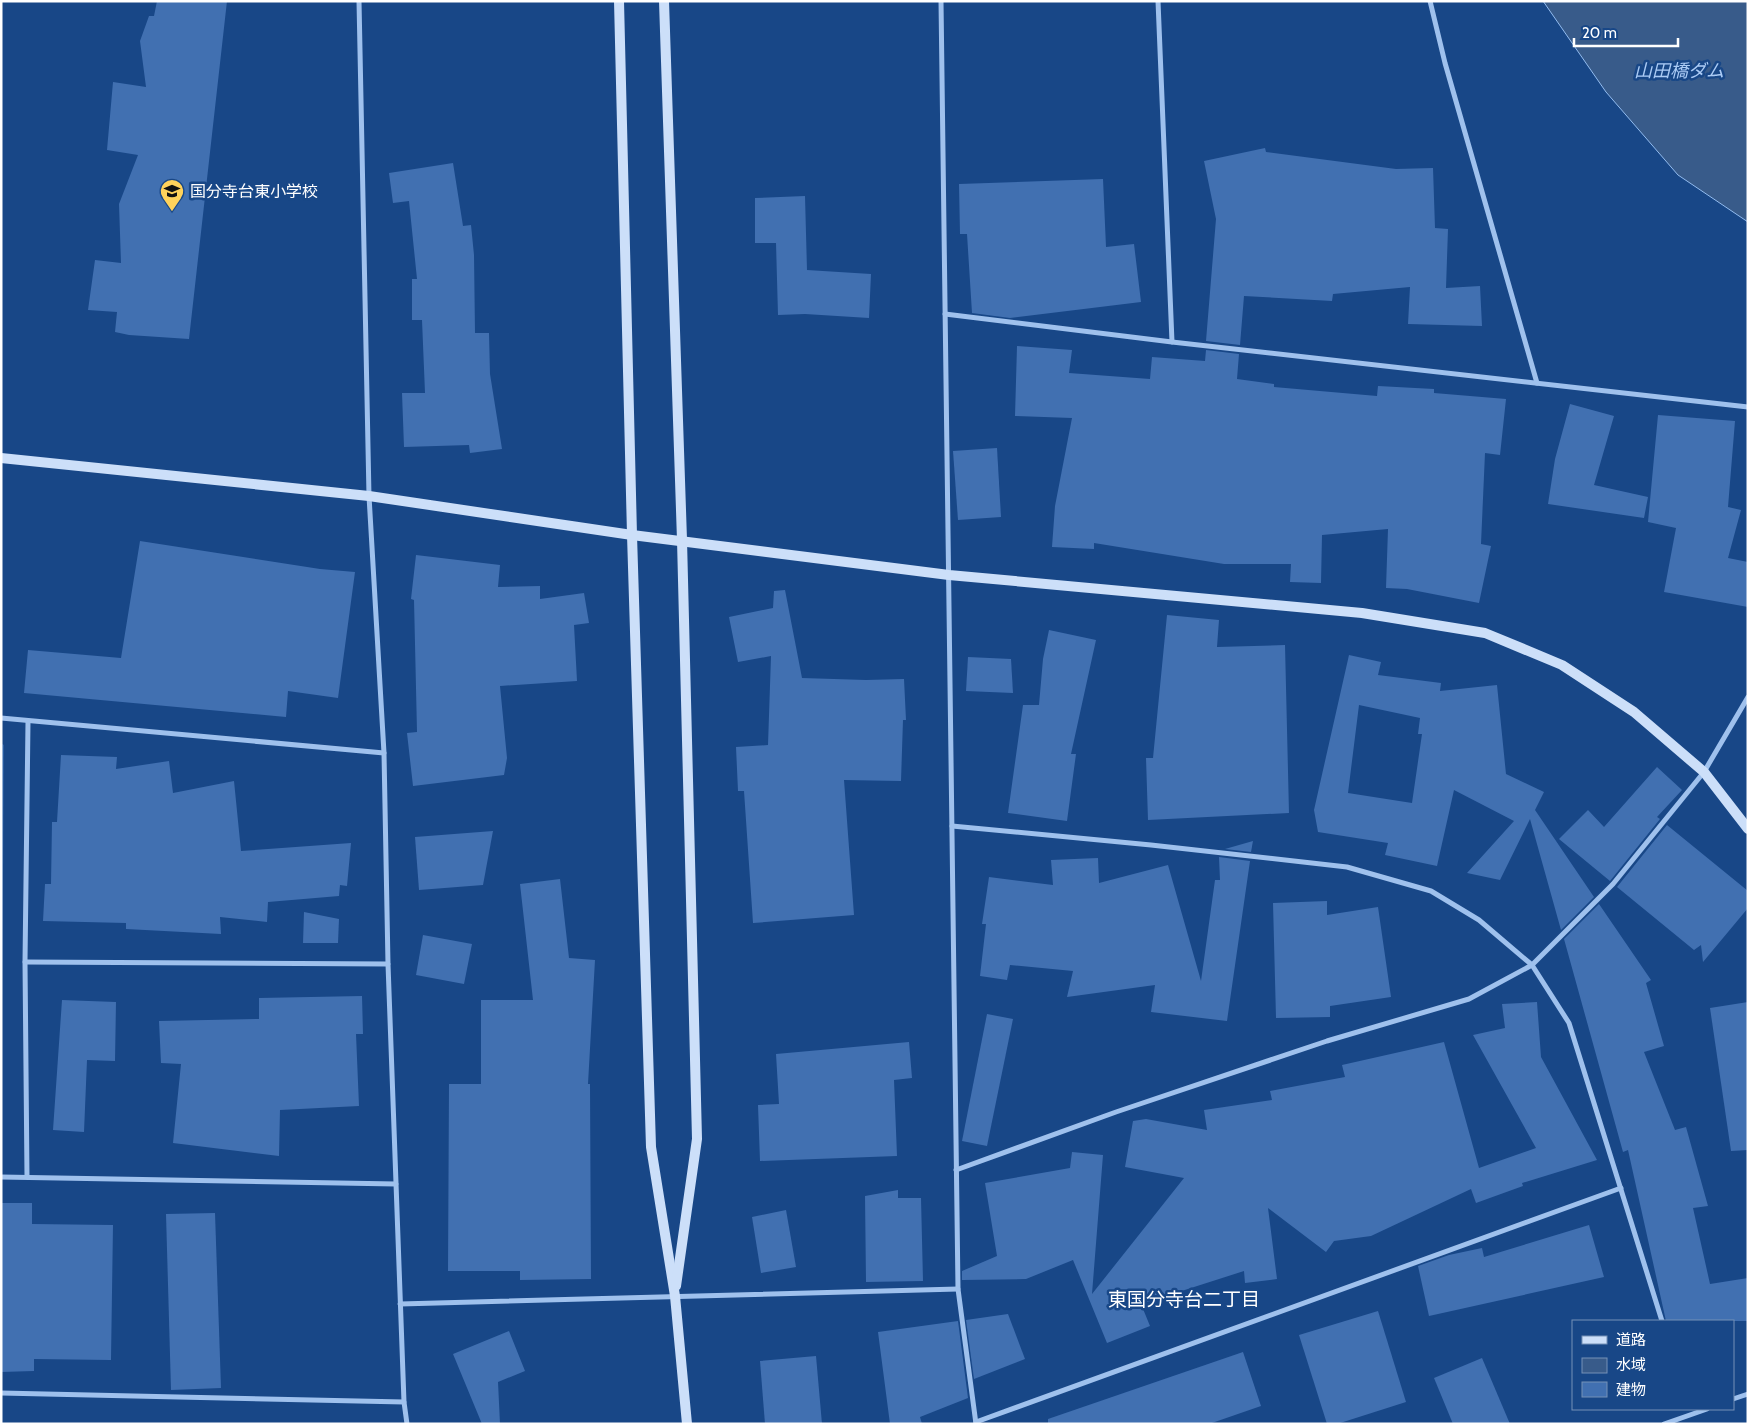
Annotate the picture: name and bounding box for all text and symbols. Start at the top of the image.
scale bar [1574,15,1678,47]
text: 20 m [1582,24,1617,42]
water label: 山田橋ダム [1634,60,1724,82]
school or university icon: 国分寺台東小学校 [159,178,185,212]
place label: 国分寺台東小学校 [190,182,318,201]
district label: 東国分寺台二丁目 [1108,1288,1260,1311]
legend [1572,1320,1734,1410]
text: 道路 [1616,1331,1646,1349]
text: 水域 [1616,1356,1646,1374]
text: 建物 [1616,1381,1646,1399]

